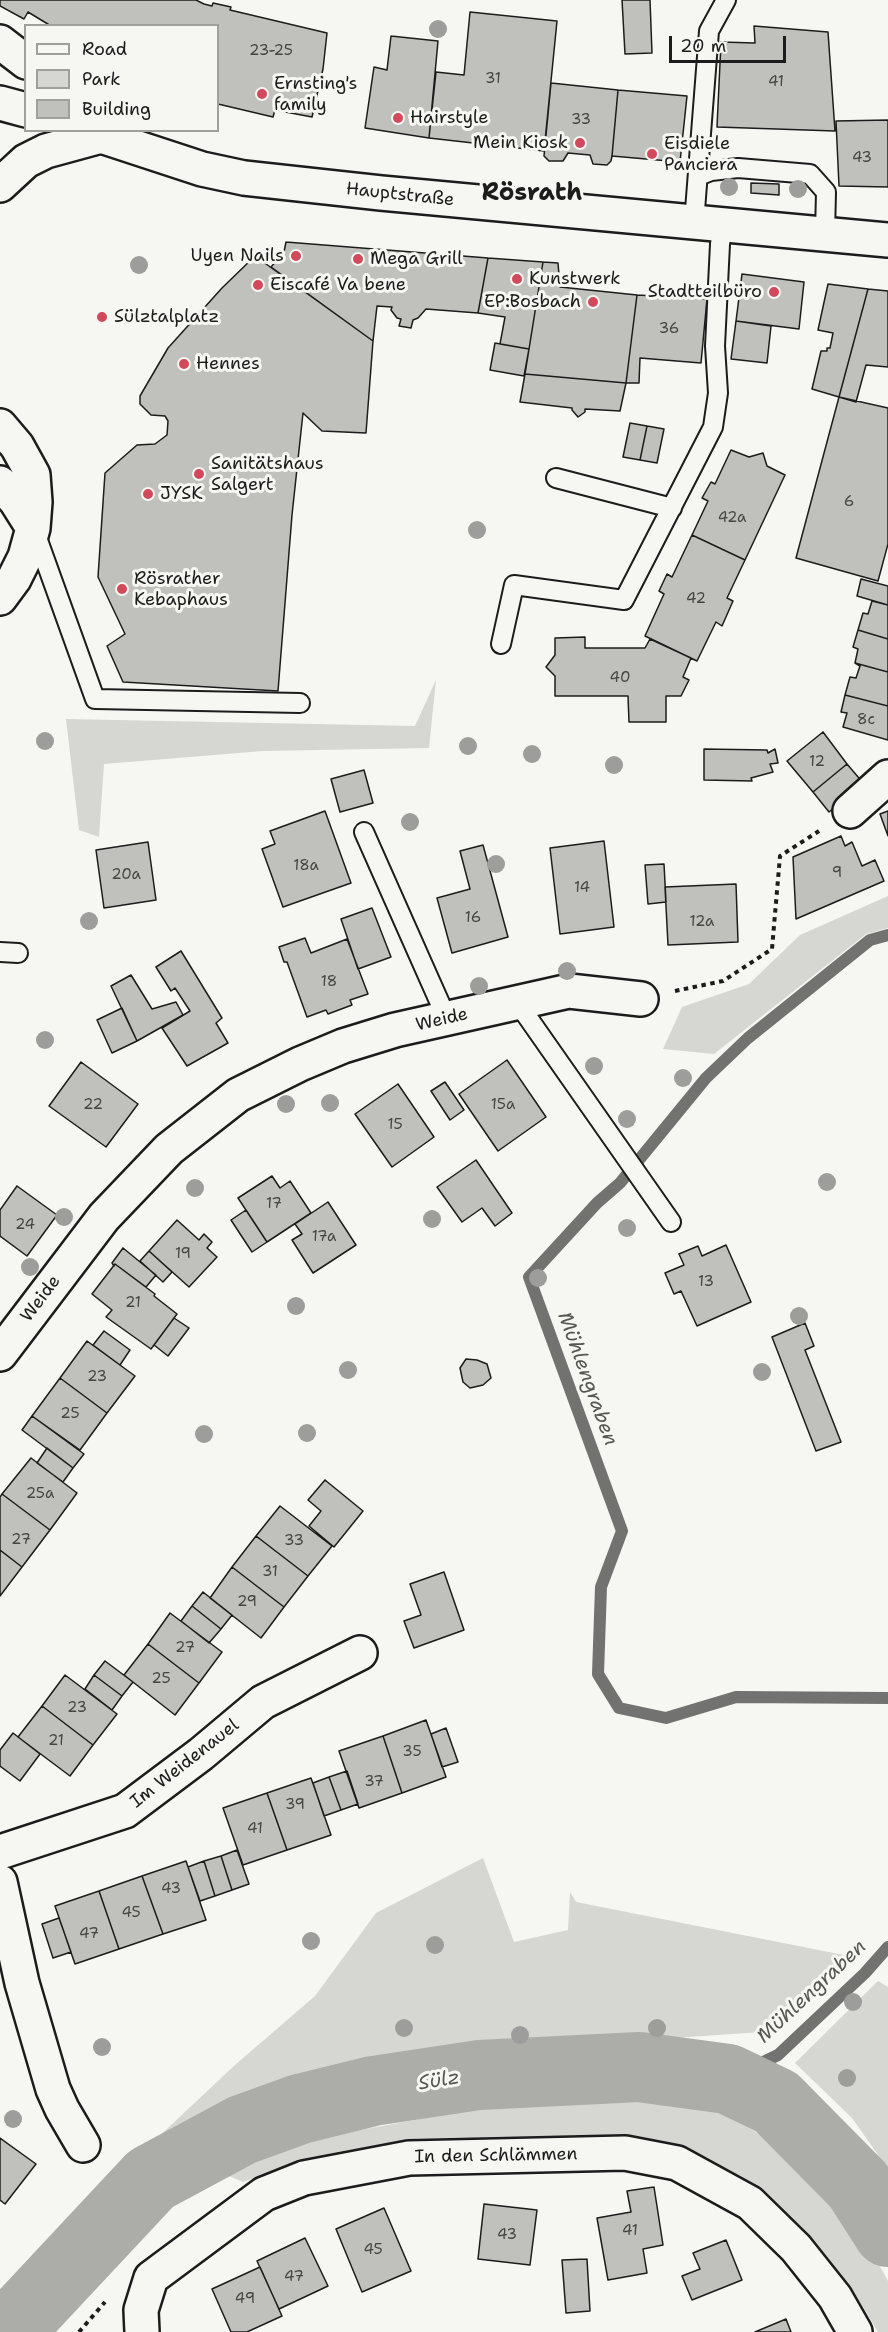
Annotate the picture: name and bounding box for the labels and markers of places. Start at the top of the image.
place label: Ernsting's family [274,73,357,116]
marker: Ernsting's family [255,87,269,101]
place label: Hairstyle [410,107,488,129]
marker: Hairstyle [391,111,405,125]
place label: Mein Kiosk [473,132,568,154]
place label: Eisdiele Panciera [664,133,737,176]
marker: Mein Kiosk [573,136,587,150]
marker: Eisdiele Panciera [645,147,659,161]
place label: Uyen Nails [191,245,284,267]
place label: Mega Grill [370,248,463,270]
marker: Uyen Nails [289,249,303,263]
marker: Mega Grill [351,252,365,266]
place label: Kunstwerk [529,268,621,290]
marker: Kunstwerk [510,272,524,286]
place label: Eiscafé Va bene [270,274,406,296]
marker: Eiscafé Va bene [251,278,265,292]
place label: Stadtteilbüro [648,281,762,303]
marker: Stadtteilbüro [767,285,781,299]
place label: EP:Bosbach [484,291,581,313]
marker: EP:Bosbach [586,295,600,309]
place label: Sülztalplatz [114,306,219,328]
marker: Sülztalplatz [95,310,109,324]
place label: Hennes [196,353,260,375]
marker: Hennes [177,357,191,371]
place label: Sanitätshaus Salgert [211,453,324,496]
marker: Sanitätshaus Salgert [192,467,206,481]
place label: JYSK [160,483,203,505]
marker: JYSK [141,487,155,501]
place label: Rösrather Kebaphaus [134,568,228,610]
marker: Rösrather Kebaphaus [115,582,129,596]

